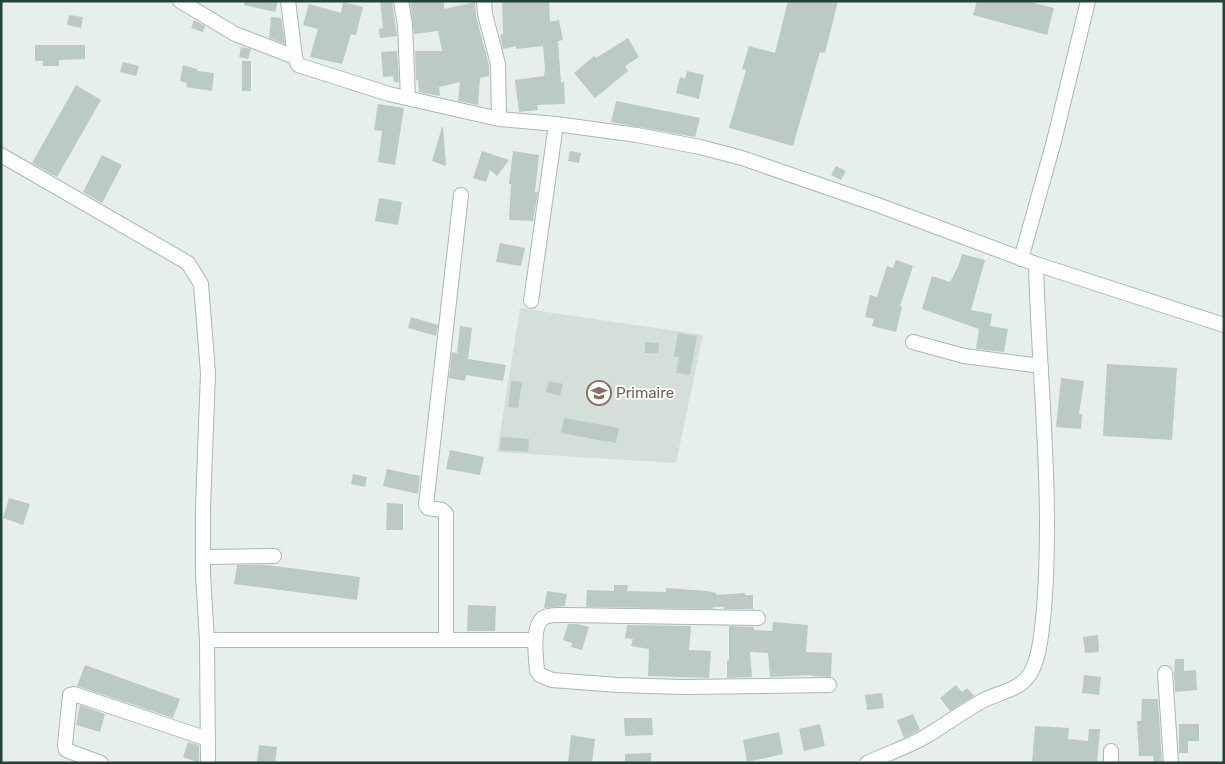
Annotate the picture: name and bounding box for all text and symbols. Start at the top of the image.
school or university icon: Primaire [586,380,612,406]
place label: Primaire [616,384,674,402]

